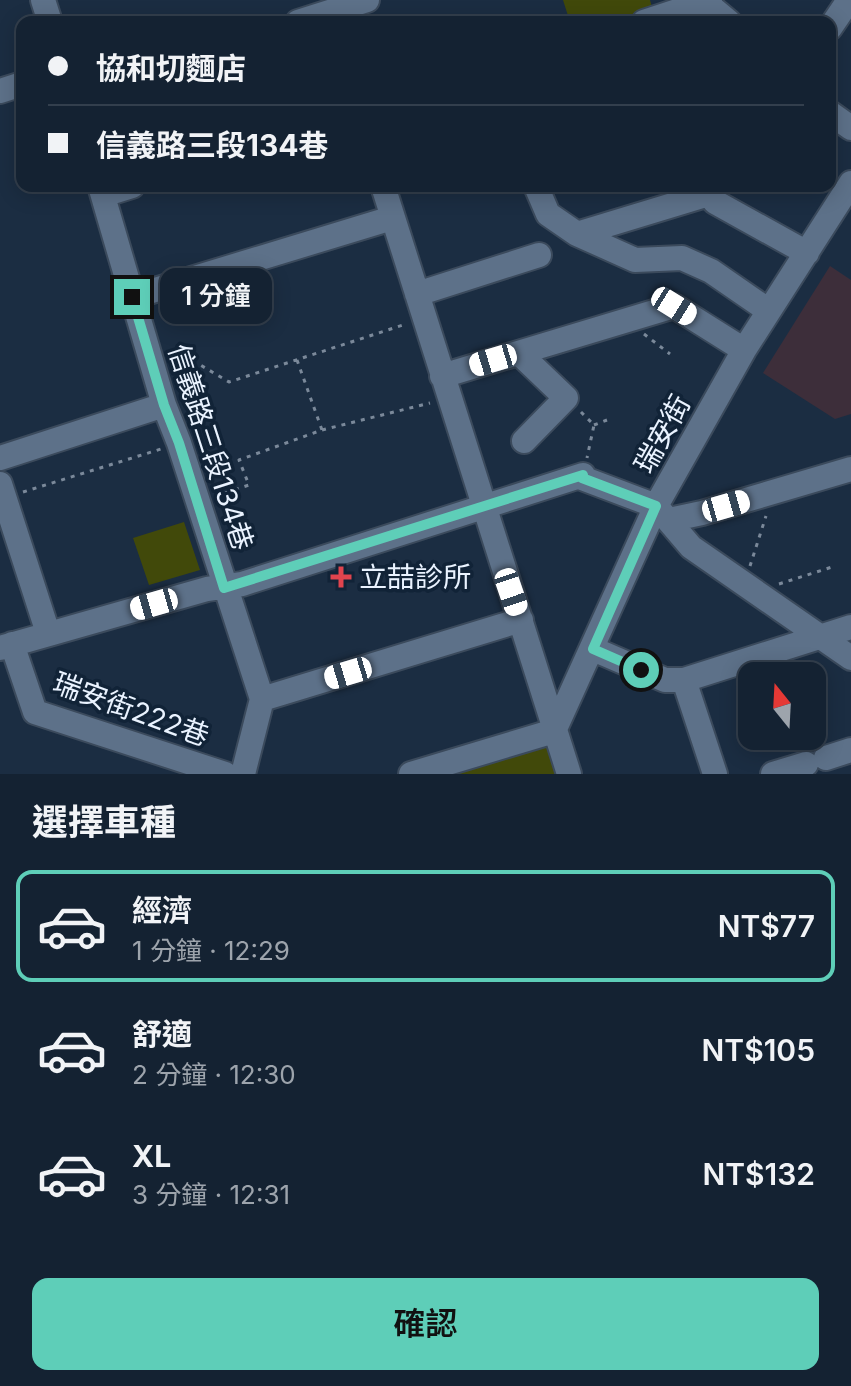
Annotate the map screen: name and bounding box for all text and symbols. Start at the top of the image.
text: 協和切麵店 [96,50,246,86]
text: 信義路三段134巷 [96,127,329,163]
callout: 1 分鐘 [160,269,272,325]
route end [114,279,150,315]
text: 1 分鐘 [181,280,251,311]
car [647,283,701,329]
street label: 信義路三段134巷 [162,340,260,554]
car [467,342,519,378]
street label: 瑞安街 [627,389,697,479]
car [700,488,752,524]
place label: 立喆診所 [359,560,471,594]
car [492,565,530,619]
marker: 立喆診所 [330,566,352,588]
car [128,586,180,622]
route start [623,652,659,688]
car [322,655,374,691]
north arrow [738,662,826,750]
map controls [738,662,826,750]
street label: 瑞安街222巷 [48,665,214,753]
text: 選擇車種 [32,800,176,844]
icon: car [36,890,108,962]
text: 經濟 [132,892,192,928]
text: NT$77 [718,908,815,944]
text: 1 分鐘 · 12:29 [132,935,290,966]
icon: car [36,1014,108,1086]
text: 舒適 [132,1016,192,1052]
text: NT$105 [702,1032,815,1068]
text: 2 分鐘 · 12:30 [132,1059,296,1090]
icon: car [36,1138,108,1210]
text: XL [132,1138,171,1174]
text: NT$132 [702,1156,815,1192]
text: 3 分鐘 · 12:31 [132,1179,290,1210]
button: 確認 [32,1278,819,1370]

